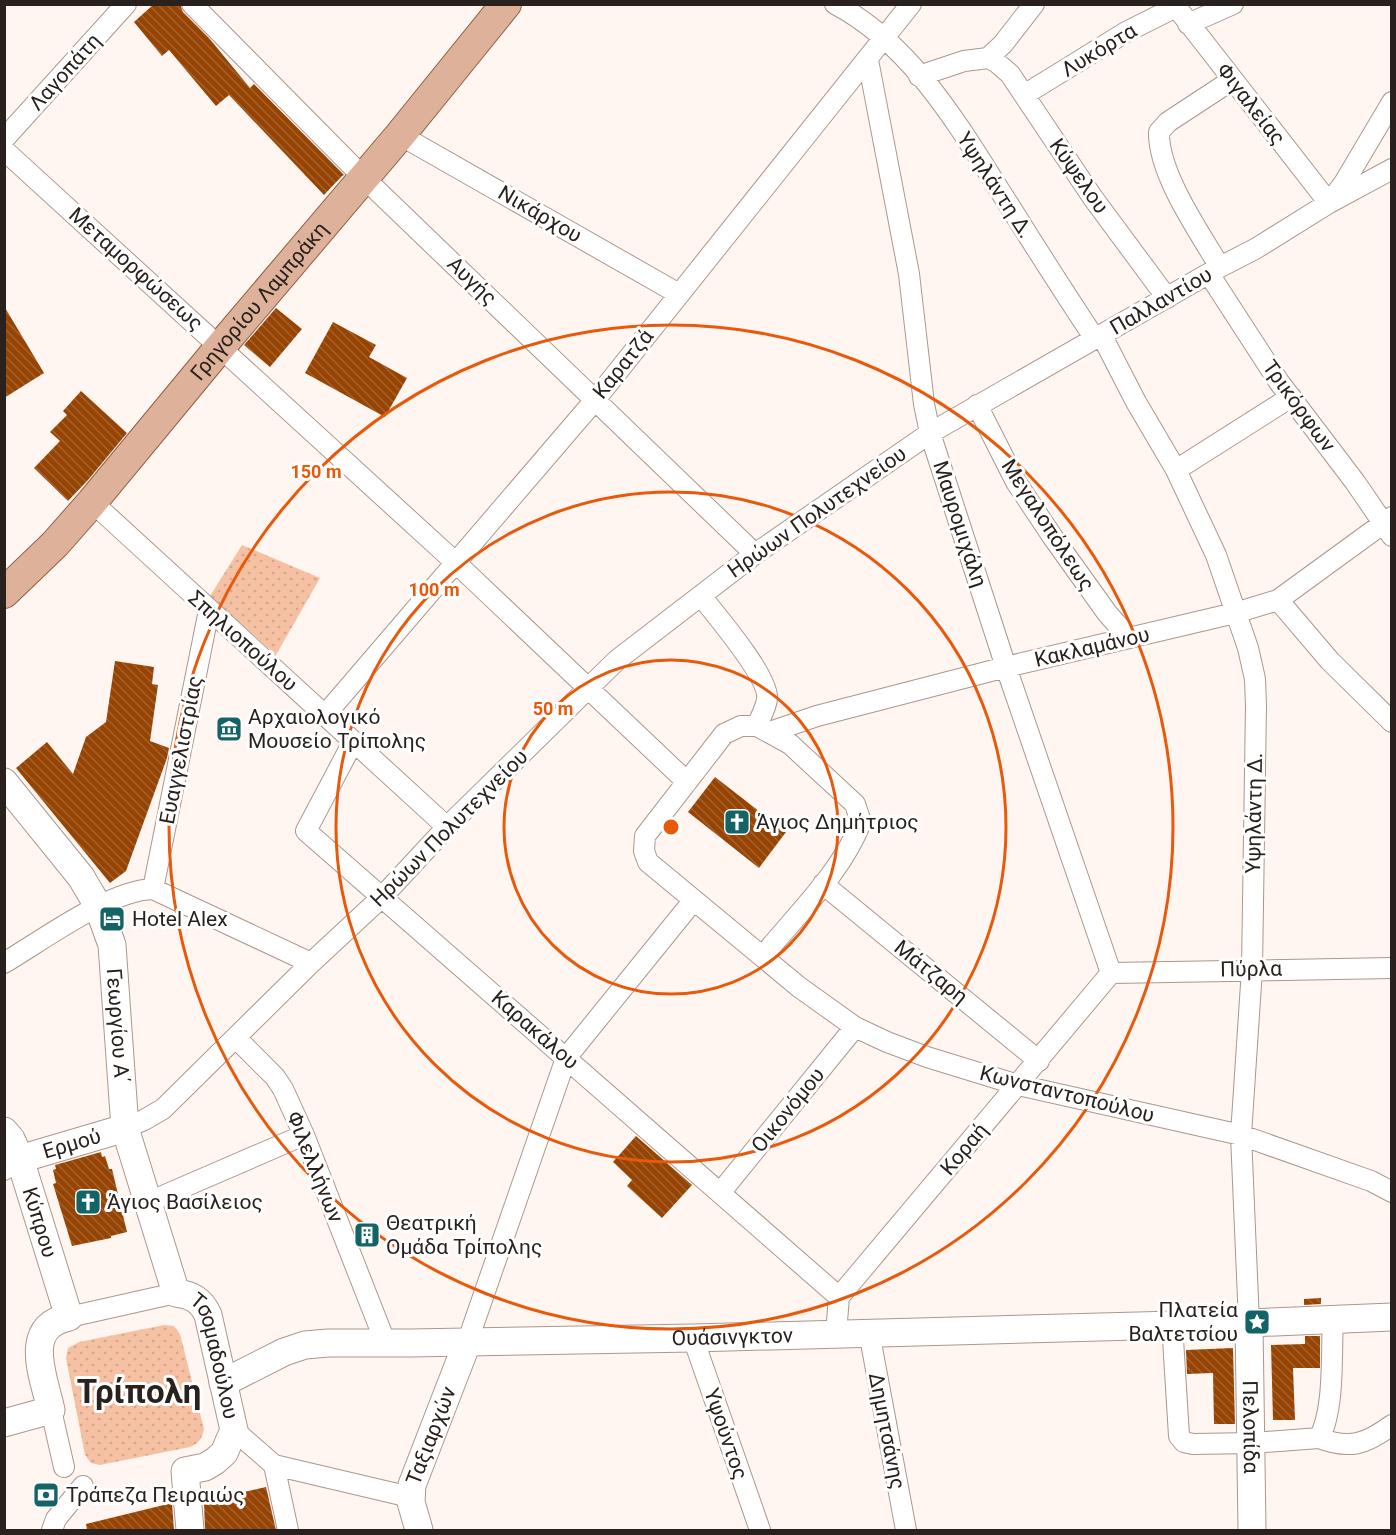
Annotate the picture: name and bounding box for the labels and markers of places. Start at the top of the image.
place label: Αρχαιολογικό Μουσείο Τρίπολης [248,705,426,753]
museum icon: Αρχαιολογικό Μουσείο Τρίπολης [214,714,244,744]
church icon: Άγιος Δημήτριος [722,807,752,837]
place label: Άγιος Δημήτριος [756,810,918,834]
centre of rings [661,817,681,837]
hotel icon: Hotel Alex [97,904,127,934]
place label: Hotel Alex [132,907,228,931]
church icon: Άγιος Βασίλειος [73,1187,103,1217]
place label: Άγιος Βασίλειος [107,1190,263,1214]
place label: Θεατρική Ομάδα Τρίπολης [386,1211,542,1259]
building icon: Θεατρική Ομάδα Τρίπολης [352,1220,382,1250]
place label: Πλατεία Βαλτετσίου [1128,1298,1238,1346]
place icon: Πλατεία Βαλτετσίου [1242,1307,1272,1337]
bank icon: Τράπεζα Πειραιώς [31,1480,61,1510]
place label: Τράπεζα Πειραιώς [66,1483,244,1507]

